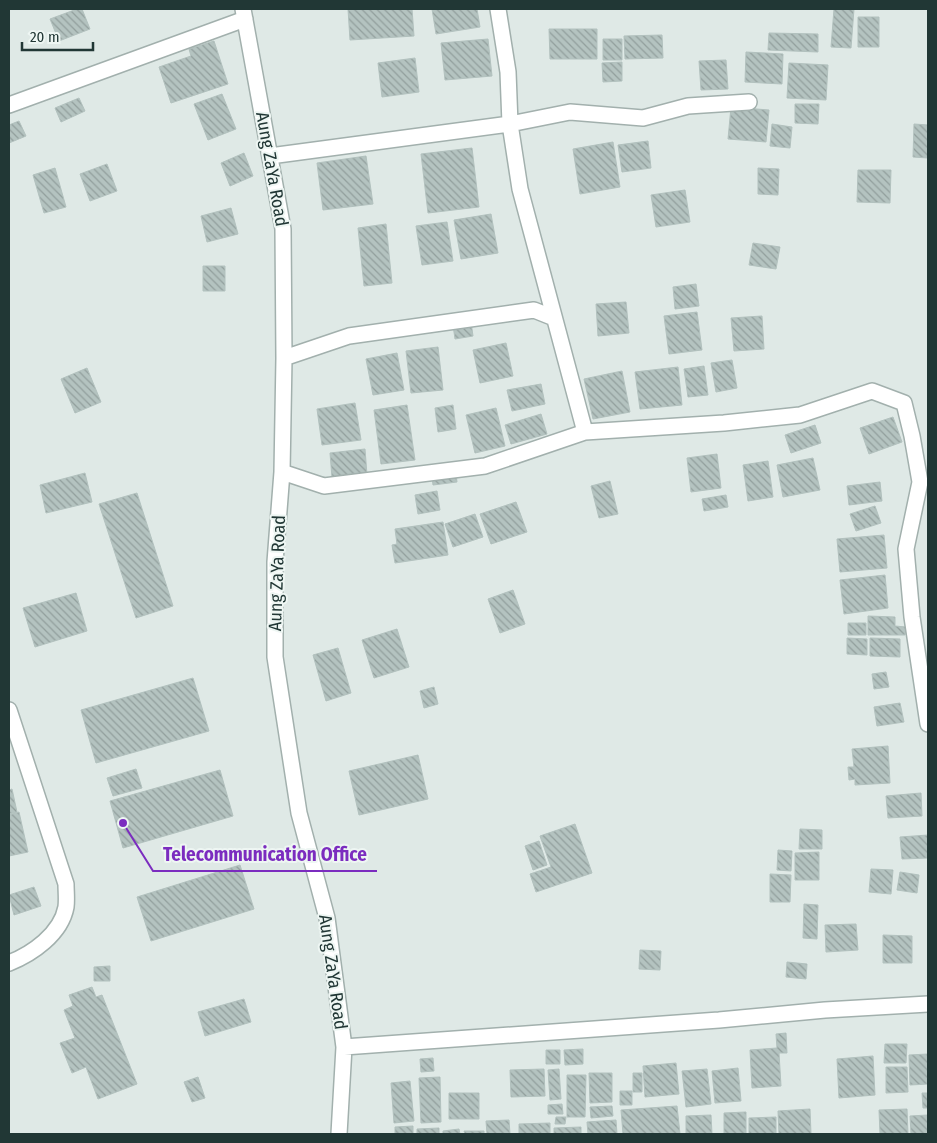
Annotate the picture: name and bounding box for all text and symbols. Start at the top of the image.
scale bar [22,20,94,52]
text: 20 m [30,28,60,46]
street label: Aung ZaYa Road [251,110,293,228]
street label: Aung ZaYa Road [264,515,290,631]
callout: Telecommunication Office [153,837,377,871]
text: Telecommunication Office [163,843,367,866]
street label: Aung ZaYa Road [314,913,352,1031]

